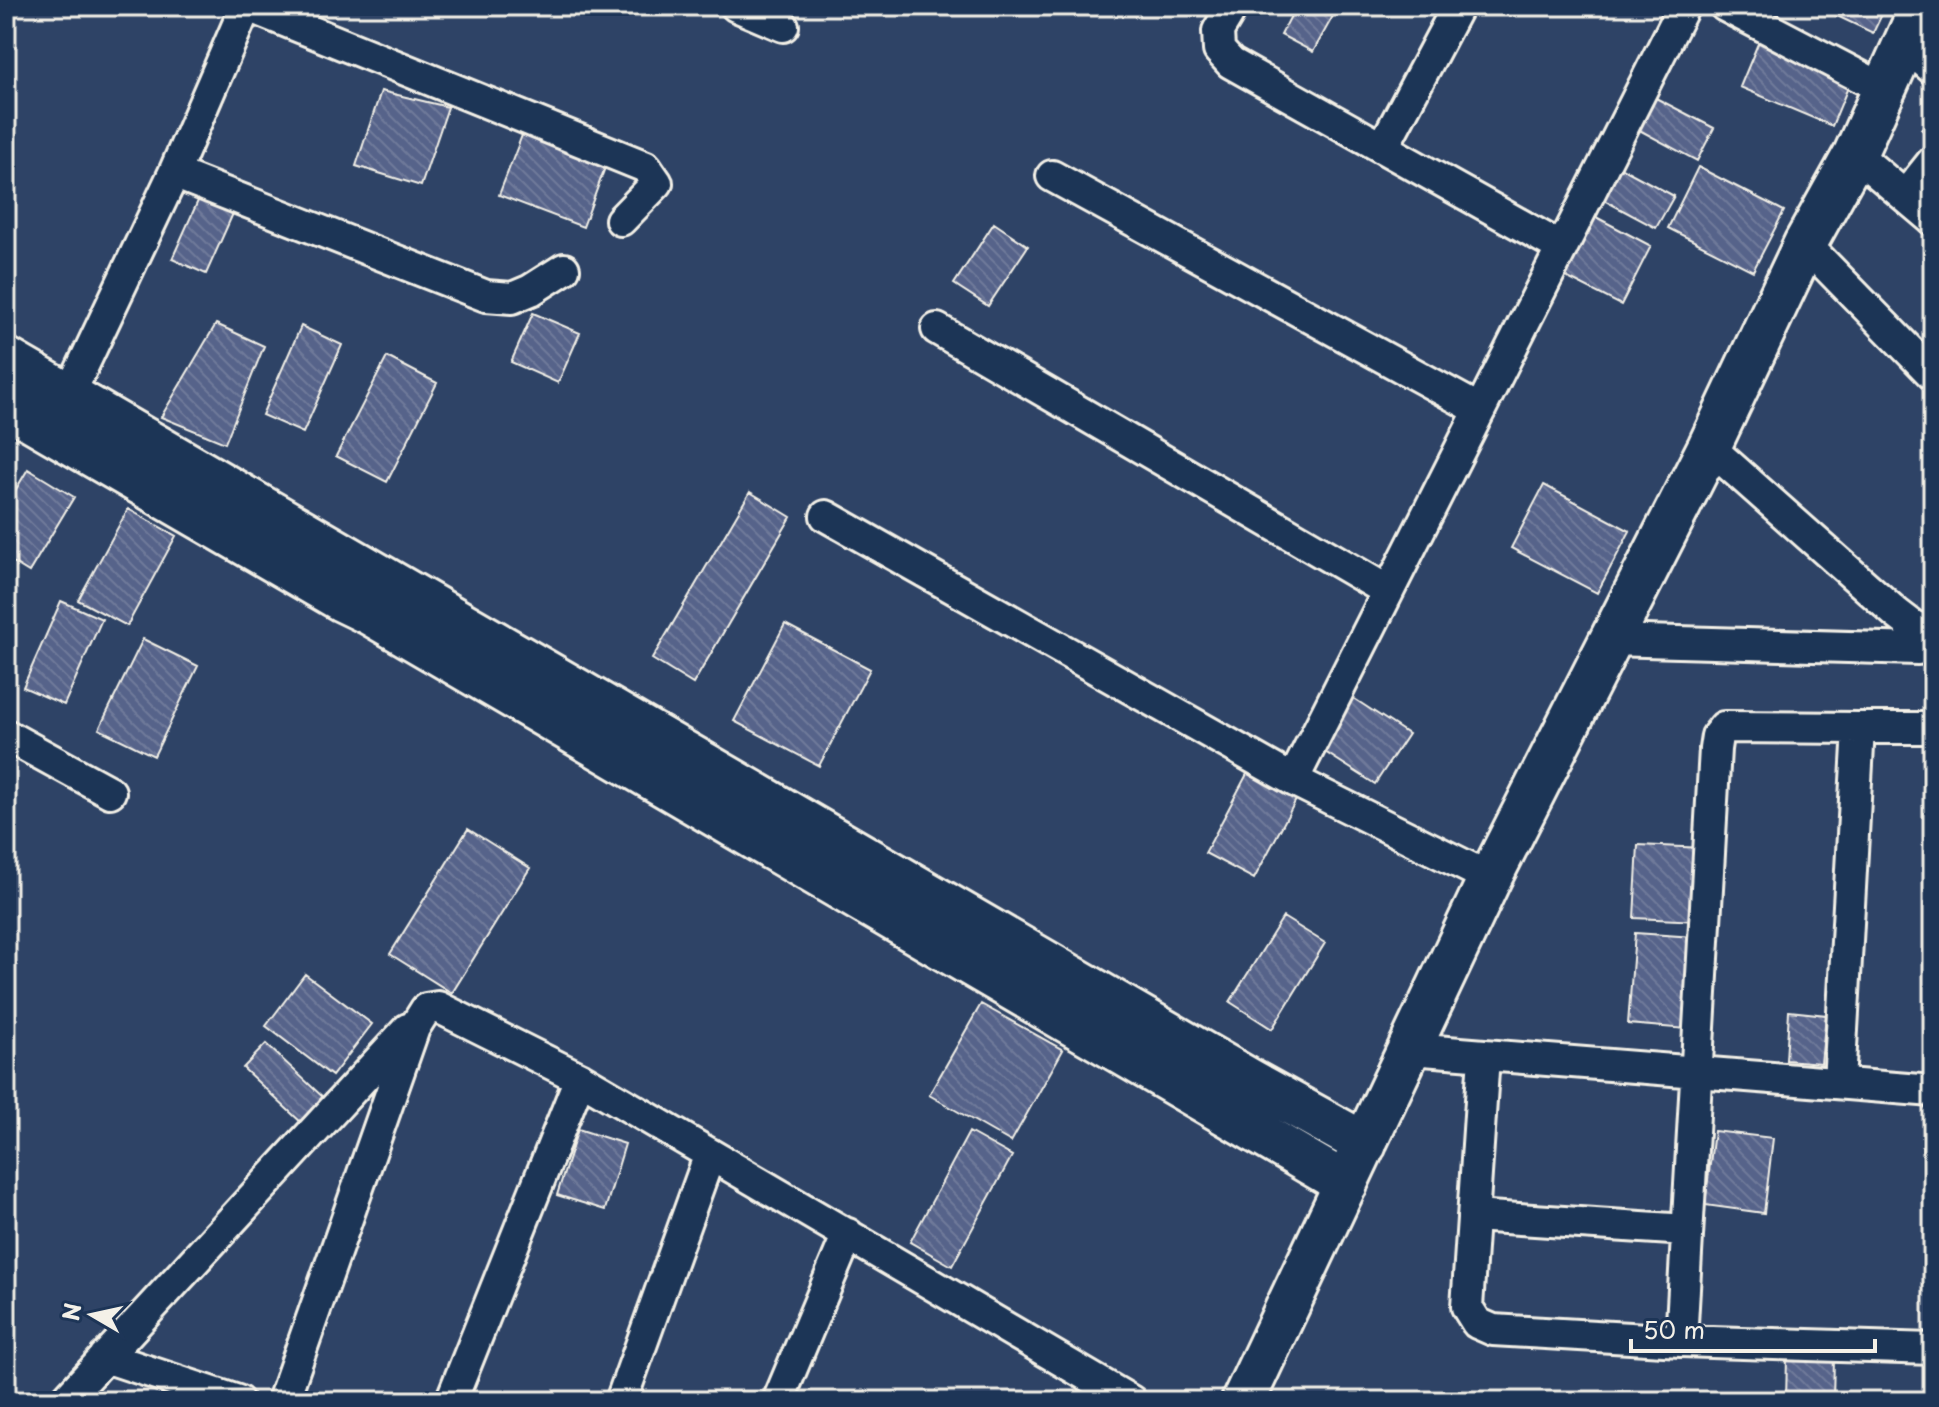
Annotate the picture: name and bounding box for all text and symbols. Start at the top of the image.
north arrow [52,1275,132,1355]
text: N [53,1300,88,1323]
scale bar [1631,1303,1875,1353]
text: 50 m [1643,1311,1705,1347]

